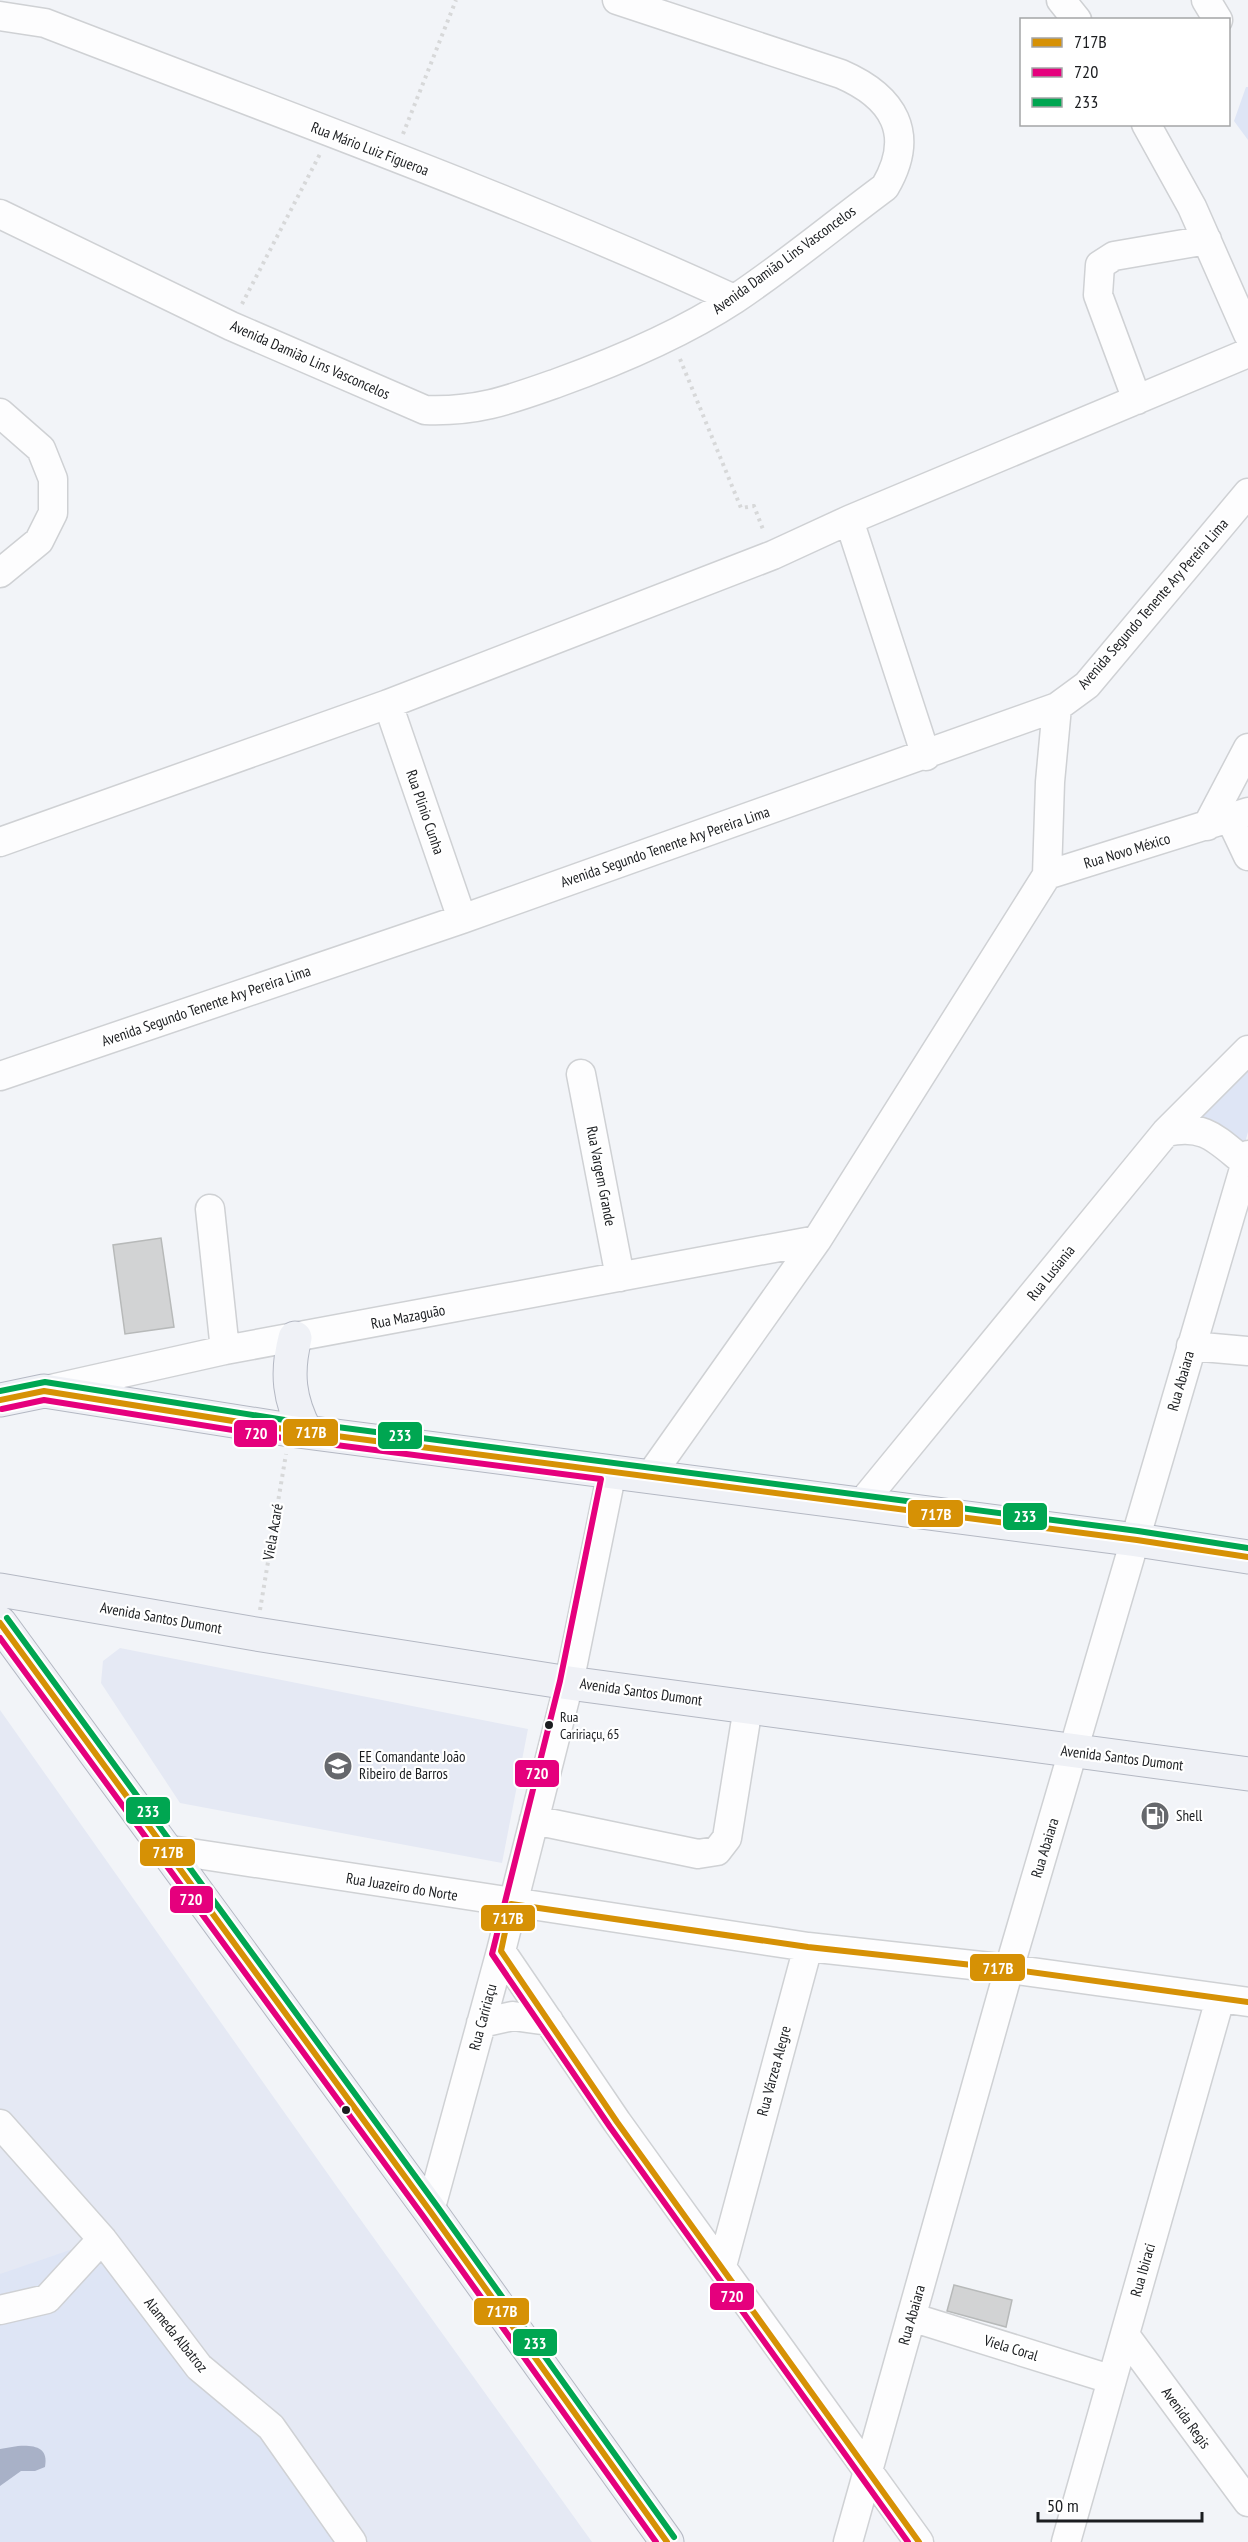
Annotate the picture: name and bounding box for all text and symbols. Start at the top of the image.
legend [1020,18,1230,126]
text: 717B [1074,30,1107,53]
text: 720 [1074,60,1098,83]
text: 233 [1074,90,1098,113]
street label: Rua Mário Luiz Figueroa [309,117,432,180]
street label: Avenida Damião Lins Vasconcelos [708,201,859,318]
street label: Avenida Damião Lins Vasconcelos [228,316,393,403]
street label: Avenida Segundo Tenente Ary Pereira Lima [1073,514,1232,693]
street label: Rua Plinio Cunha [402,767,449,857]
street label: Avenida Segundo Tenente Ary Pereira Lima [558,802,772,891]
street label: Rua Novo México [1081,828,1172,873]
street label: Avenida Segundo Tenente Ary Pereira Lima [99,961,313,1050]
street label: Rua Vargem Grande [582,1124,620,1227]
street label: Rua Lusiania [1023,1241,1079,1304]
street label: Rua Mazaguão [369,1300,447,1333]
street label: Rua Abaiara [1163,1349,1198,1413]
line badge: 717B [282,1418,339,1447]
line badge: 720 [233,1419,278,1448]
line badge: 233 [377,1421,423,1450]
text: 717B [296,1422,327,1442]
text: 720 [245,1423,268,1443]
text: 233 [389,1425,411,1445]
line badge: 717B [907,1499,964,1528]
street label: Viela Acaré [258,1502,287,1563]
line badge: 233 [1002,1502,1048,1531]
text: 717B [921,1504,952,1524]
text: 233 [1014,1506,1036,1526]
street label: Avenida Santos Dumont [99,1597,223,1638]
street label: Avenida Santos Dumont [579,1674,703,1709]
place label: Rua Caririaçu, 65 [560,1708,620,1743]
marker: Rua Caririaçu, 65 [543,1719,555,1731]
street label: Avenida Santos Dumont [1060,1741,1184,1774]
place label: EE Comandante João Ribeiro de Barros [359,1747,465,1783]
school or university icon: EE Comandante João Ribeiro de Barros [322,1750,354,1782]
line badge: 720 [514,1759,560,1788]
text: 720 [526,1763,549,1783]
line badge: 233 [125,1796,171,1825]
fuel station icon: Shell [1139,1800,1171,1832]
text: 233 [137,1801,159,1821]
place label: Shell [1176,1806,1203,1825]
street label: Rua Abaiara [1026,1816,1063,1880]
line badge: 717B [139,1838,196,1867]
text: 717B [153,1842,184,1862]
street label: Rua Juazeiro do Norte [345,1868,459,1905]
line badge: 720 [169,1885,214,1914]
text: 720 [180,1889,203,1909]
line badge: 717B [480,1904,536,1932]
text: 717B [493,1908,524,1928]
line badge: 717B [969,1953,1026,1982]
text: 717B [983,1958,1014,1978]
street label: Rua Caririaçu [465,1981,501,2052]
street label: Rua Várzea Alegre [752,2024,795,2118]
unlabelled marker [340,2104,352,2116]
street label: Rua Ibiraci [1126,2241,1159,2299]
line badge: 720 [709,2282,755,2311]
street label: Rua Abaiara [894,2283,929,2347]
text: 720 [721,2286,744,2306]
street label: Alameda Albatroz [140,2293,212,2376]
line badge: 717B [473,2297,530,2326]
text: 717B [487,2301,518,2321]
line badge: 233 [512,2328,558,2357]
street label: Viela Coral [981,2330,1041,2365]
text: 233 [524,2333,546,2353]
street label: Avenida Regis [1158,2383,1215,2452]
scale bar [1038,2485,1202,2523]
text: 50 m [1047,2494,1079,2517]

